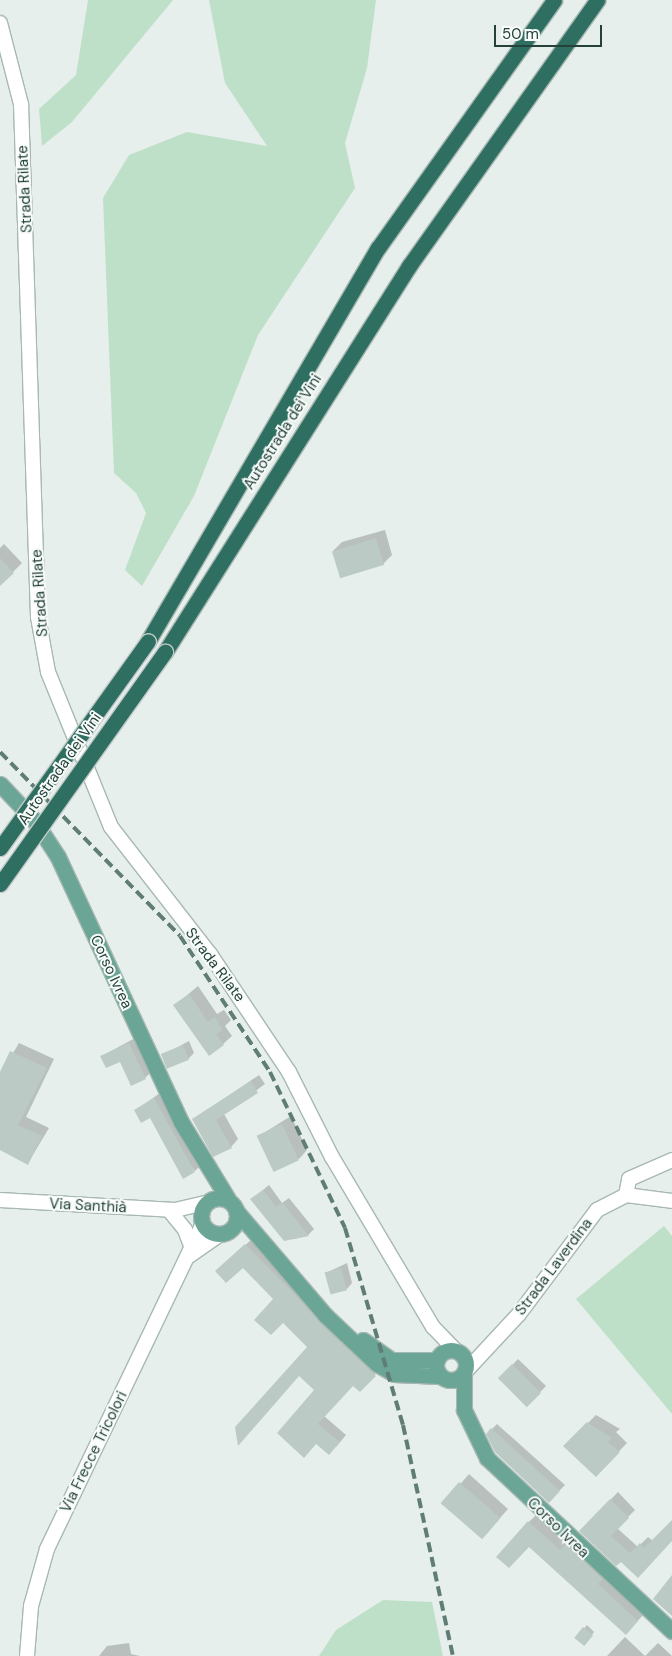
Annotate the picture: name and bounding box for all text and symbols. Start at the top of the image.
scale bar [497,15,604,47]
text: 50 m [502,24,539,44]
street label: Strada Rilate [14,145,36,233]
street label: Autostrada dei Vini [240,371,326,493]
street label: Strada Rilate [28,549,52,637]
street label: Autostrada dei Vini [15,710,105,828]
street label: Strada Rilate [181,925,249,1005]
street label: Corso Ivrea [86,932,136,1012]
street label: Via Santhià [49,1195,127,1217]
street label: Strada Laverdina [512,1215,596,1319]
street label: Via Frecce Tricolori [57,1388,131,1516]
street label: Corso Ivrea [523,1494,593,1562]

